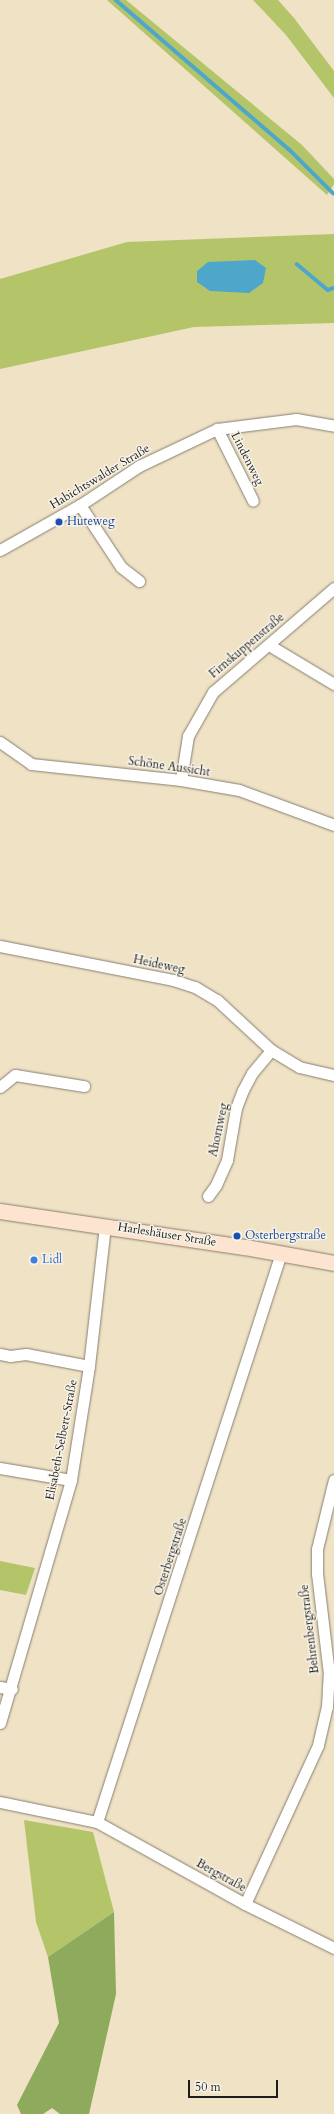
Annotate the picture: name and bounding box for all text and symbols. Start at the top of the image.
street label: Lindenweg [227,430,267,488]
street label: Habichtswalder Straße [47,441,153,513]
place label: Huteweg [67,515,115,529]
marker: Huteweg [54,517,64,527]
street label: Firnskuppenstraße [207,610,287,682]
street label: Schöne Aussicht [127,754,211,780]
street label: Heideweg [132,953,186,977]
street label: Ahornweg [206,1102,232,1158]
street label: Harleshäuser Straße [117,1220,217,1250]
place label: Osterbergstraße [245,1229,326,1243]
marker: Osterbergstraße [232,1231,242,1241]
place label: Lidl [42,1253,62,1267]
marker: Lidl [29,1255,39,1265]
street label: Elisabeth-Selbert-Straße [43,1378,81,1502]
street label: Osterbergstraße [152,1516,190,1598]
street label: Behrenbergstraße [297,1584,323,1674]
street label: Bergstraße [194,1856,248,1896]
scale bar [190,2072,280,2098]
text: 50 m [195,2079,221,2095]

